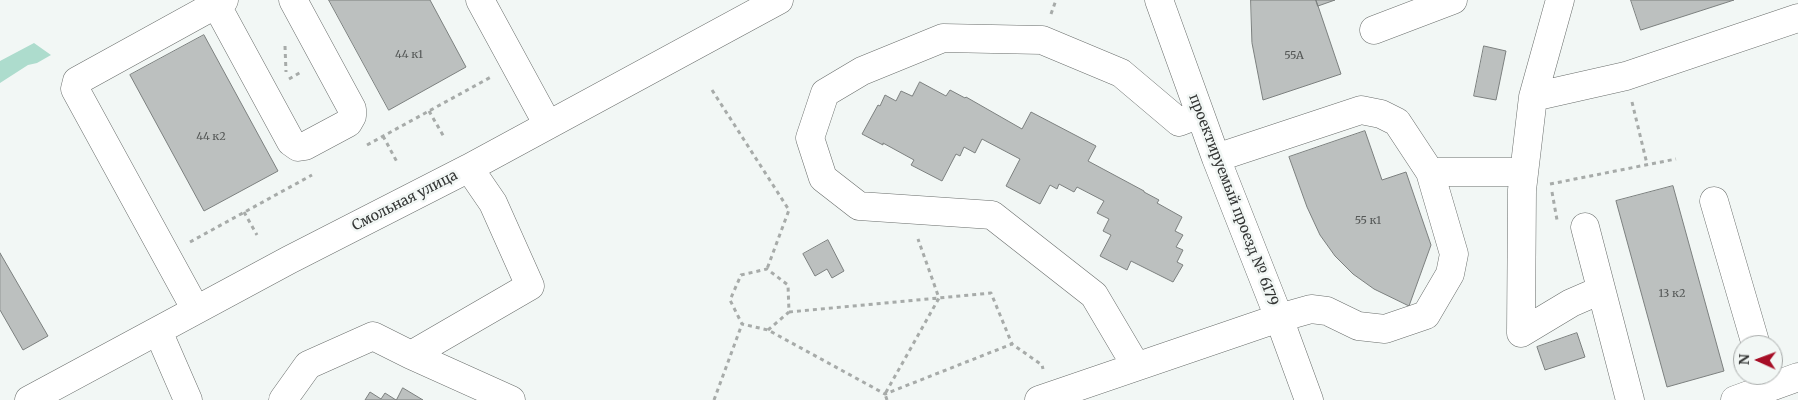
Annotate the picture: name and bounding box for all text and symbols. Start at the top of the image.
house number: 44 к1 [395,48,423,62]
house number: 55А [1284,49,1304,63]
street label: проектируемый проезд № 6179 [1185,92,1281,308]
house number: 44 к2 [196,130,226,144]
street label: Смольная улица [349,167,461,235]
house number: 55 к1 [1355,214,1381,228]
house number: 13 к2 [1658,287,1686,301]
north arrow [1733,335,1783,385]
text: N [1735,354,1753,365]

